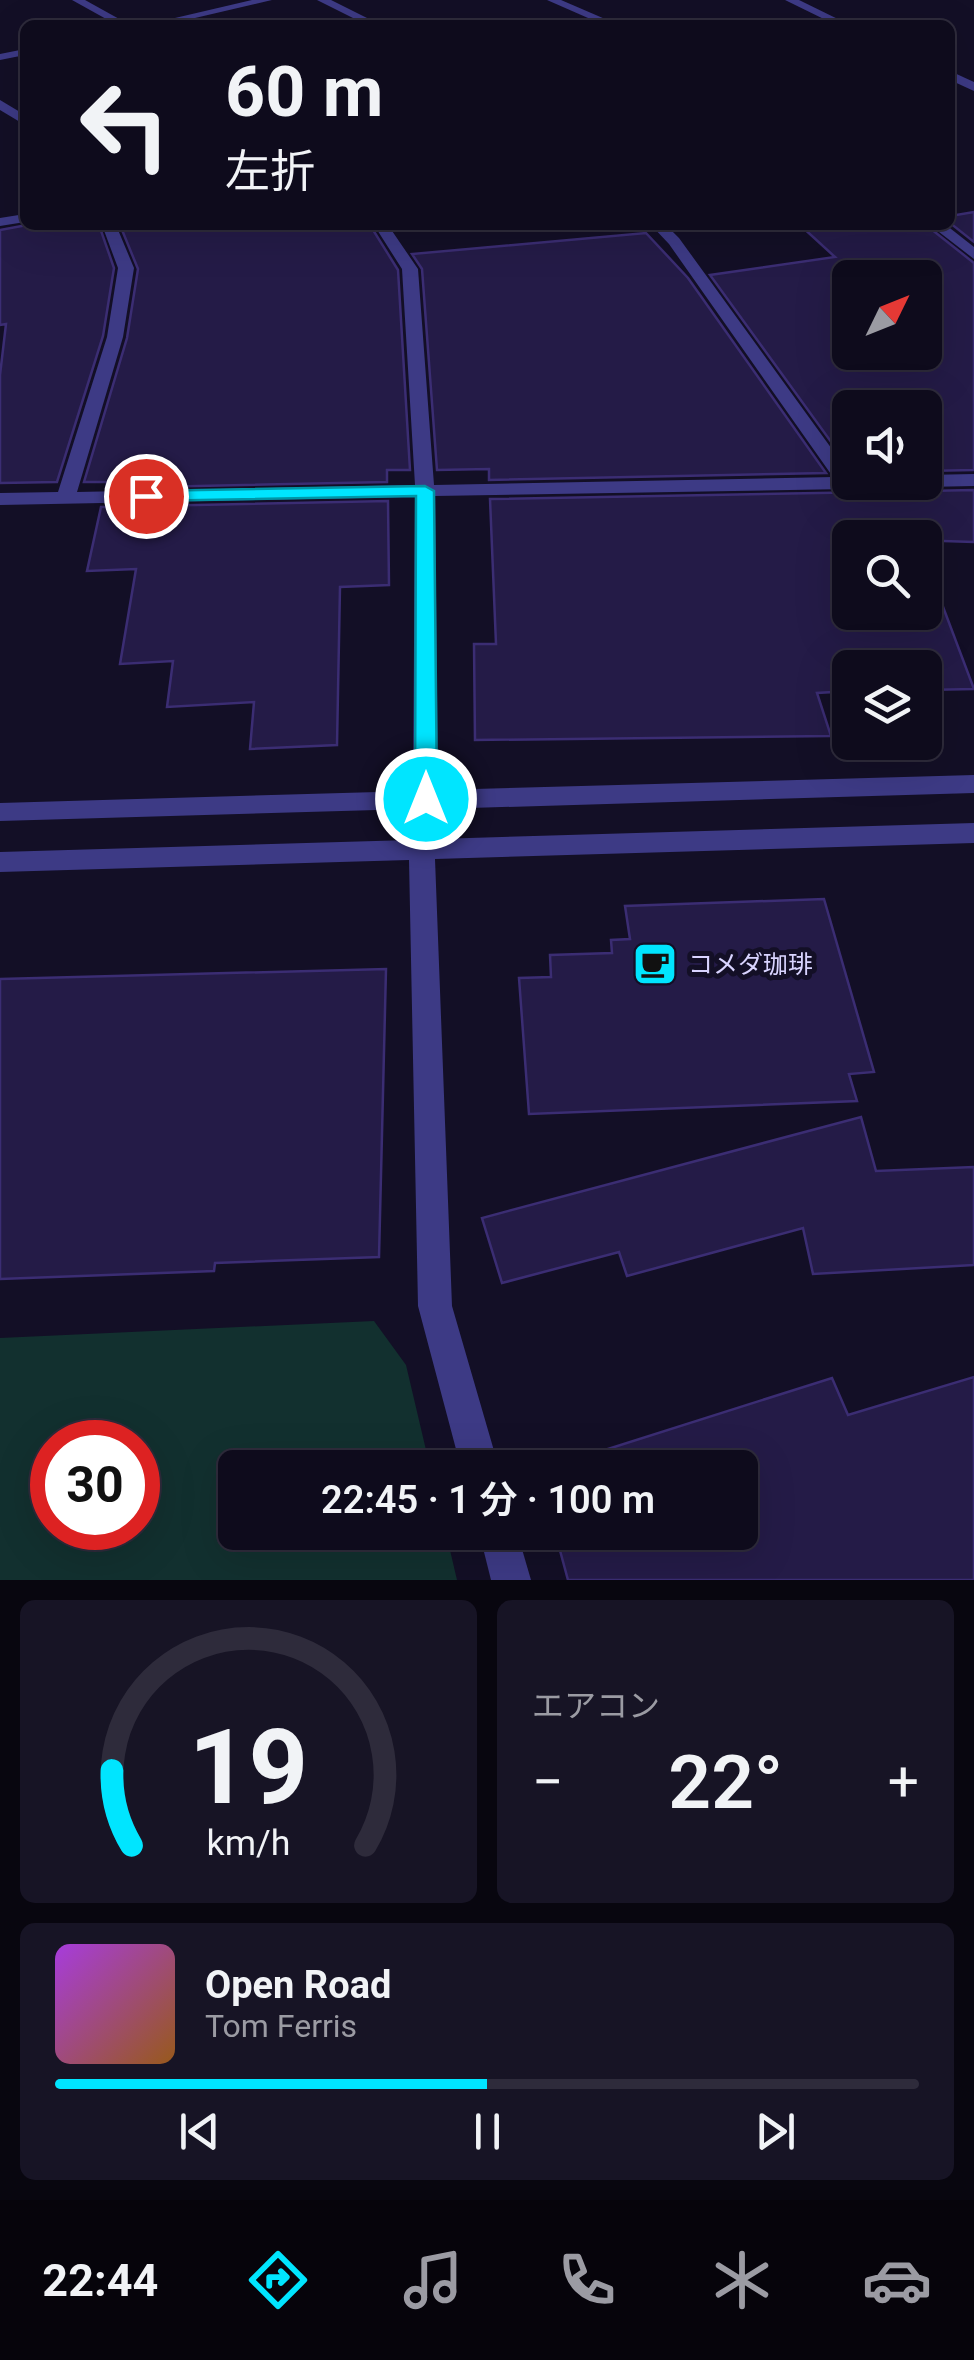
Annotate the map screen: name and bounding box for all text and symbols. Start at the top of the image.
text: 60 m [225,51,383,133]
icon: left [60,60,190,190]
text: 左折 [225,145,315,198]
north arrow [832,260,942,370]
map controls [832,260,942,760]
button: sound [832,390,942,500]
pin [104,454,189,539]
icon: arrive [119,469,174,524]
button: search [832,520,942,630]
button: layers [832,650,942,760]
position arrow [374,747,478,851]
cafe icon: コメダ珈琲 [632,941,678,987]
place label: コメダ珈琲 [688,950,813,979]
speed limit sign: 30 [30,1420,160,1550]
text: 22:45 · 1 分 · 100 m [321,1478,655,1522]
text: エアコン [532,1687,660,1725]
text: 19 [189,1707,308,1828]
text: 22° [668,1738,783,1826]
text: − [532,1750,563,1814]
text: + [888,1750,919,1814]
text: km/h [207,1822,290,1864]
text: Open Road [205,1963,391,2007]
text: Tom Ferris [205,2007,357,2045]
icon: previous [172,2104,227,2159]
icon: pause [460,2104,515,2159]
icon: next [748,2104,803,2159]
icon: directions [243,2245,313,2315]
icon: music [398,2245,468,2315]
icon: phone [552,2245,622,2315]
icon: climate [707,2245,777,2315]
icon: car [862,2245,932,2315]
text: 22:44 [42,2254,158,2307]

